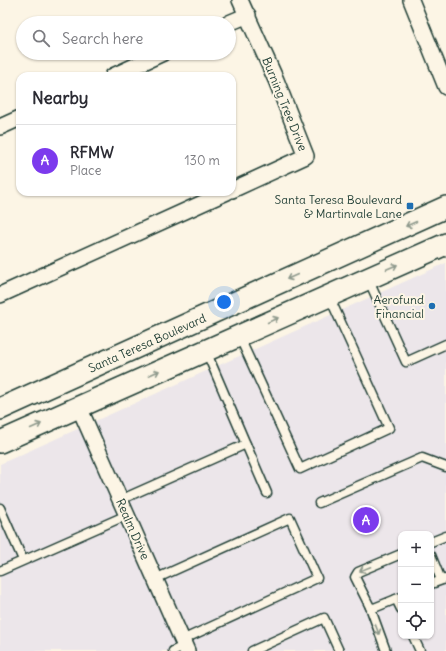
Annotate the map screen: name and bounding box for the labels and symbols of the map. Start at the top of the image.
street label: Burning Tree Drive [259,55,311,153]
place label: Santa Teresa Boulevard & Martinvale Lane [275,192,402,221]
marker: Santa Teresa Boulevard & Martinvale Lane [405,201,415,211]
one-way arrow [405,221,417,228]
one-way arrow [385,263,397,270]
one-way arrow [287,274,299,281]
your location [214,292,234,312]
place label: Aerofund Financial [373,292,424,321]
marker: Aerofund Financial [427,301,437,311]
street label: Santa Teresa Boulevard [86,310,208,376]
one-way arrow [266,316,278,323]
one-way arrow [148,369,160,376]
one-way arrow [29,422,41,429]
street label: Realm Drive [113,496,153,562]
pin: A [353,505,379,535]
one-way arrow [359,566,371,574]
one-way arrow [374,623,382,635]

